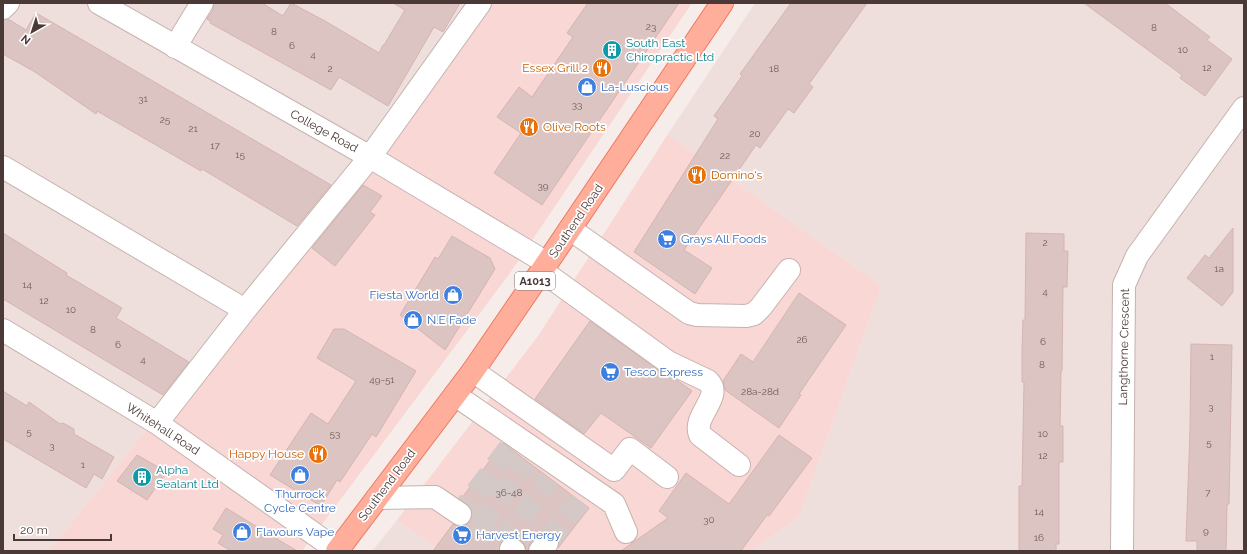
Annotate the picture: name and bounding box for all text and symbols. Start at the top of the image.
north arrow [12,12,52,52]
house number: 23 [646,21,656,32]
house number: 8 [1151,22,1157,33]
house number: 8 [271,26,277,37]
text: N [19,32,33,47]
place label: South East Chiropractic Ltd [626,36,714,64]
building icon: South East Chiropractic Ltd [601,39,623,61]
house number: 6 [289,40,295,51]
house number: 10 [1178,44,1188,55]
house number: 4 [310,49,316,60]
restaurant icon: Essex Grill 2 [591,57,613,79]
place label: Essex Grill 2 [522,61,588,75]
house number: 12 [1202,62,1212,73]
house number: 2 [327,63,333,74]
house number: 18 [769,63,779,74]
shop icon: La-Luscious [576,76,598,98]
place label: La-Luscious [601,80,669,94]
house number: 31 [138,93,149,104]
house number: 33 [572,99,582,110]
street label: College Road [288,107,360,155]
house number: 25 [160,114,171,125]
restaurant icon: Olive Roots [518,116,540,138]
place label: Olive Roots [543,120,606,134]
house number: 21 [188,123,198,134]
house number: 20 [749,128,761,139]
house number: 17 [210,140,220,151]
house number: 15 [235,149,245,160]
house number: 22 [720,150,730,161]
restaurant icon: Domino's [686,164,708,186]
place label: Domino's [711,168,763,182]
house number: 39 [537,180,549,191]
street label: Southend Road [546,181,606,261]
supermarket icon: Grays All Foods [656,228,678,250]
place label: Grays All Foods [681,232,767,246]
house number: 2 [1042,237,1048,248]
house number: 1a [1214,263,1224,274]
road number: A1013 [515,272,555,290]
house number: 14 [22,279,32,290]
shop icon: Fiesta World [442,284,464,306]
house number: 4 [1042,286,1048,297]
place label: Fiesta World [369,288,439,302]
street label: Langthorne Crescent [1116,288,1132,406]
house number: 12 [39,295,49,306]
house number: 10 [66,304,76,315]
shop icon: N.E Fade [402,309,424,331]
place label: N.E Fade [427,313,476,327]
house number: 8 [90,324,96,335]
house number: 26 [796,334,808,345]
house number: 6 [1040,336,1046,347]
house number: 6 [115,339,121,350]
house number: 1 [1210,351,1215,362]
house number: 4 [140,354,146,365]
house number: 8 [1039,359,1045,370]
supermarket icon: Tesco Express [599,361,621,383]
place label: Tesco Express [624,365,703,379]
house number: 49-51 [369,374,395,385]
house number: 28a-28d [741,386,779,397]
street label: Whitehall Road [124,400,202,458]
house number: 3 [1208,401,1214,412]
house number: 5 [26,426,32,437]
house number: 53 [330,428,340,439]
house number: 10 [1038,428,1048,439]
house number: 5 [1206,437,1212,448]
house number: 3 [49,440,55,451]
restaurant icon: Happy House [307,443,329,465]
street label: Southend Road [356,446,418,524]
place label: Happy House [229,447,304,461]
house number: 12 [1038,450,1048,461]
house number: 1 [81,459,86,470]
place label: Alpha Sealant Ltd [156,463,219,491]
shop icon: Thurrock Cycle Centre [289,464,311,486]
building icon: Alpha Sealant Ltd [131,466,153,488]
place label: Thurrock Cycle Centre [264,487,336,515]
house number: 36-48 [496,487,523,498]
house number: 7 [1205,487,1211,498]
house number: 14 [1034,506,1044,517]
house number: 30 [703,514,715,525]
scale bar [14,516,111,542]
shop icon: Flavours Vape [231,521,253,543]
text: 20 m [20,523,48,537]
supermarket icon: Harvest Energy [451,524,473,546]
place label: Flavours Vape [256,525,334,539]
house number: 9 [1203,525,1209,536]
place label: Harvest Energy [476,528,561,542]
house number: 16 [1034,532,1044,543]

